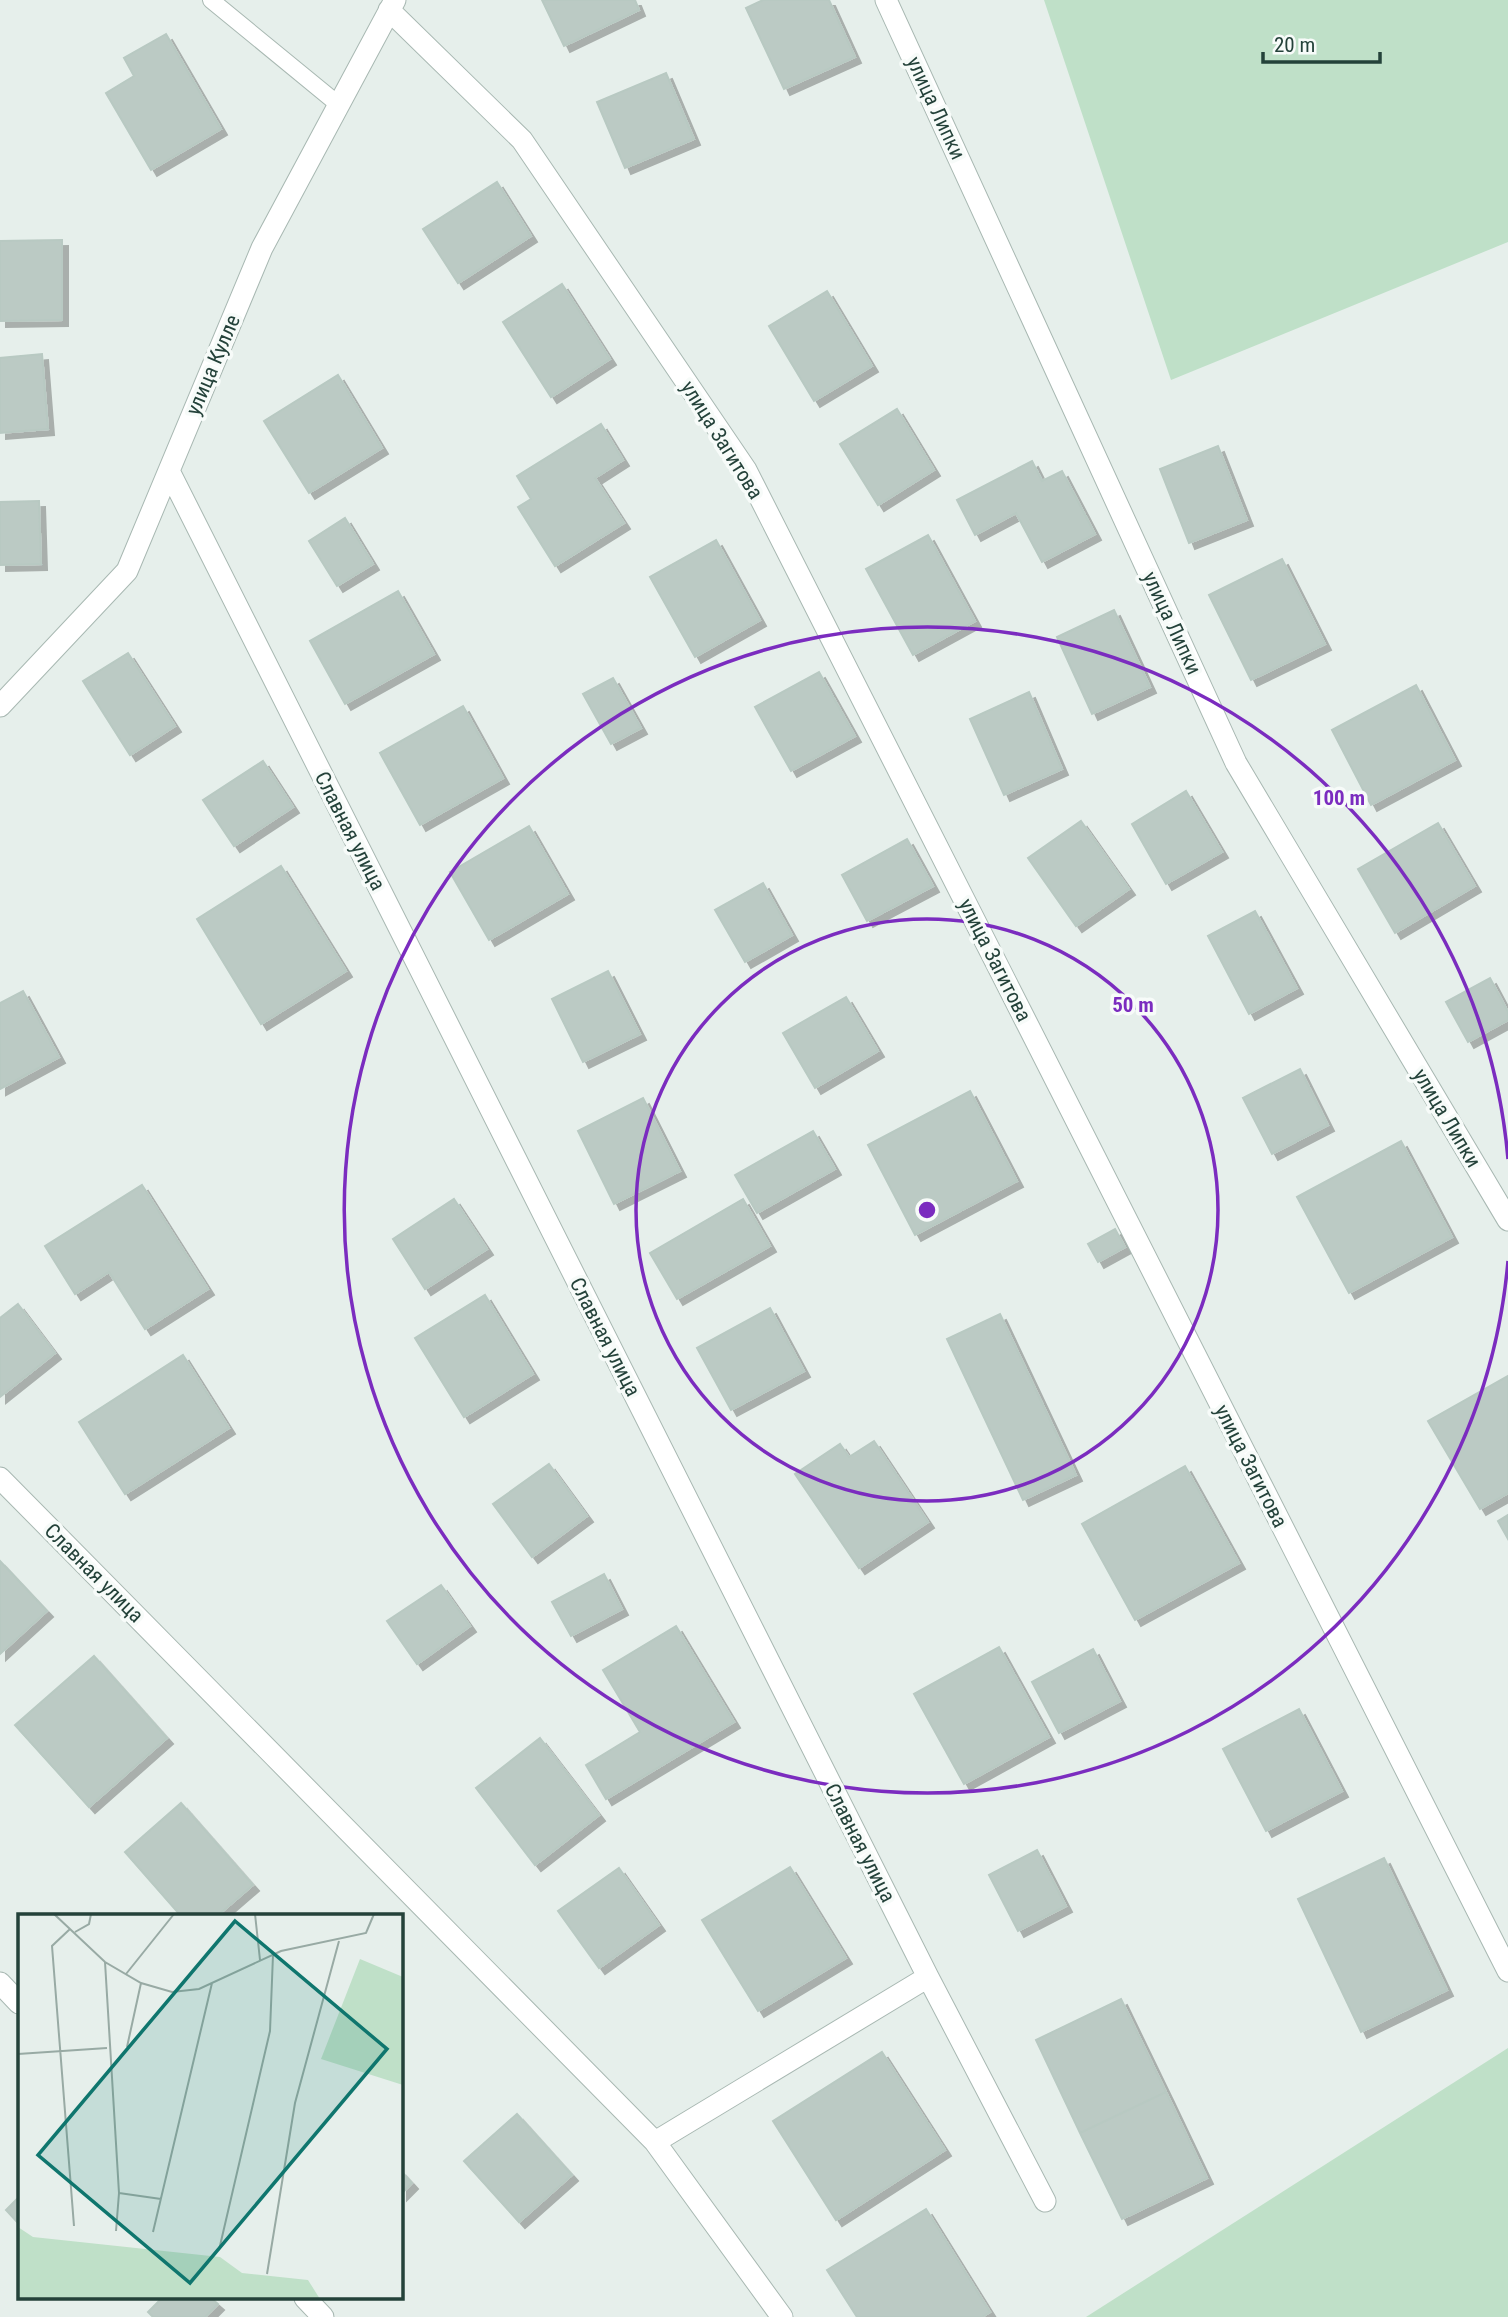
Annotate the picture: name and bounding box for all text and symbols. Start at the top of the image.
scale bar [1263,21,1380,65]
text: 20 m [1274,33,1315,57]
street label: улица Липки [902,53,970,163]
street label: улица Кулле [181,311,245,419]
street label: улица Загитова [676,377,768,503]
street label: улица Липки [1138,568,1206,678]
street label: Славная улица [310,768,390,894]
text: 100 m [1313,786,1365,810]
street label: улица Загитова [954,895,1036,1025]
text: 50 m [1112,993,1154,1017]
street label: улица Липки [1408,1064,1486,1172]
centre of rings [915,1198,939,1222]
street label: Славная улица [565,1274,645,1400]
street label: улица Загитова [1210,1401,1292,1531]
street label: Славная улица [40,1519,148,1627]
street label: Славная улица [820,1780,900,1906]
inset map [18,1914,402,2300]

